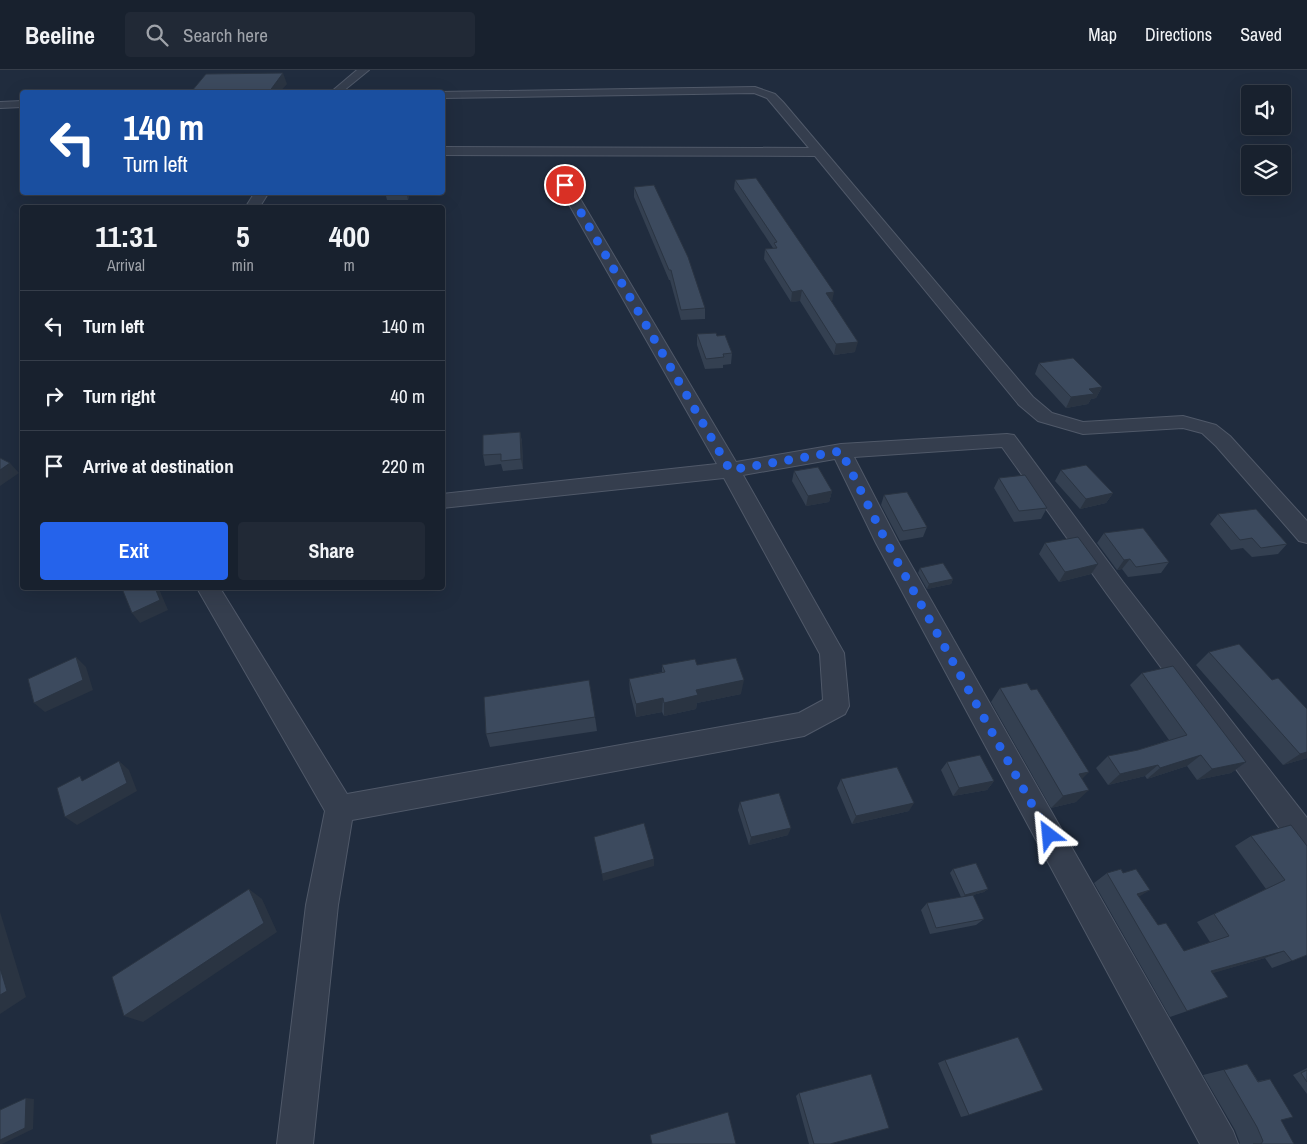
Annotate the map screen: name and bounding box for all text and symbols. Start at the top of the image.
search box [125,12,475,57]
text: Beeline [25,19,95,51]
icon: search [143,21,171,49]
text: Search here [183,22,268,48]
text: Map [1088,22,1117,47]
text: Directions [1145,22,1212,47]
text: Saved [1240,22,1282,47]
map controls [1241,85,1291,195]
button: sound [1241,85,1291,135]
text: 140 m [123,104,204,151]
icon: left [40,110,105,175]
button: layers [1241,145,1291,195]
text: Turn left [123,149,188,179]
pin [544,164,586,206]
icon: arrive [551,171,579,199]
text: 11:31 [95,216,157,256]
text: 5 [236,216,250,256]
text: 400 [329,216,370,256]
text: Arrival [107,254,145,276]
text: min [232,254,254,276]
text: m [344,254,355,276]
icon: left [40,312,68,340]
text: Turn left [83,313,144,339]
text: 140 m [382,313,425,339]
icon: right [40,382,68,410]
text: Turn right [83,383,155,409]
text: 40 m [390,383,425,409]
icon: arrive [40,452,68,480]
text: Arrive at destination [83,453,234,479]
text: 220 m [382,453,425,479]
button: Exit [40,522,228,580]
button: Share [238,522,425,580]
position arrow [1022,808,1074,860]

